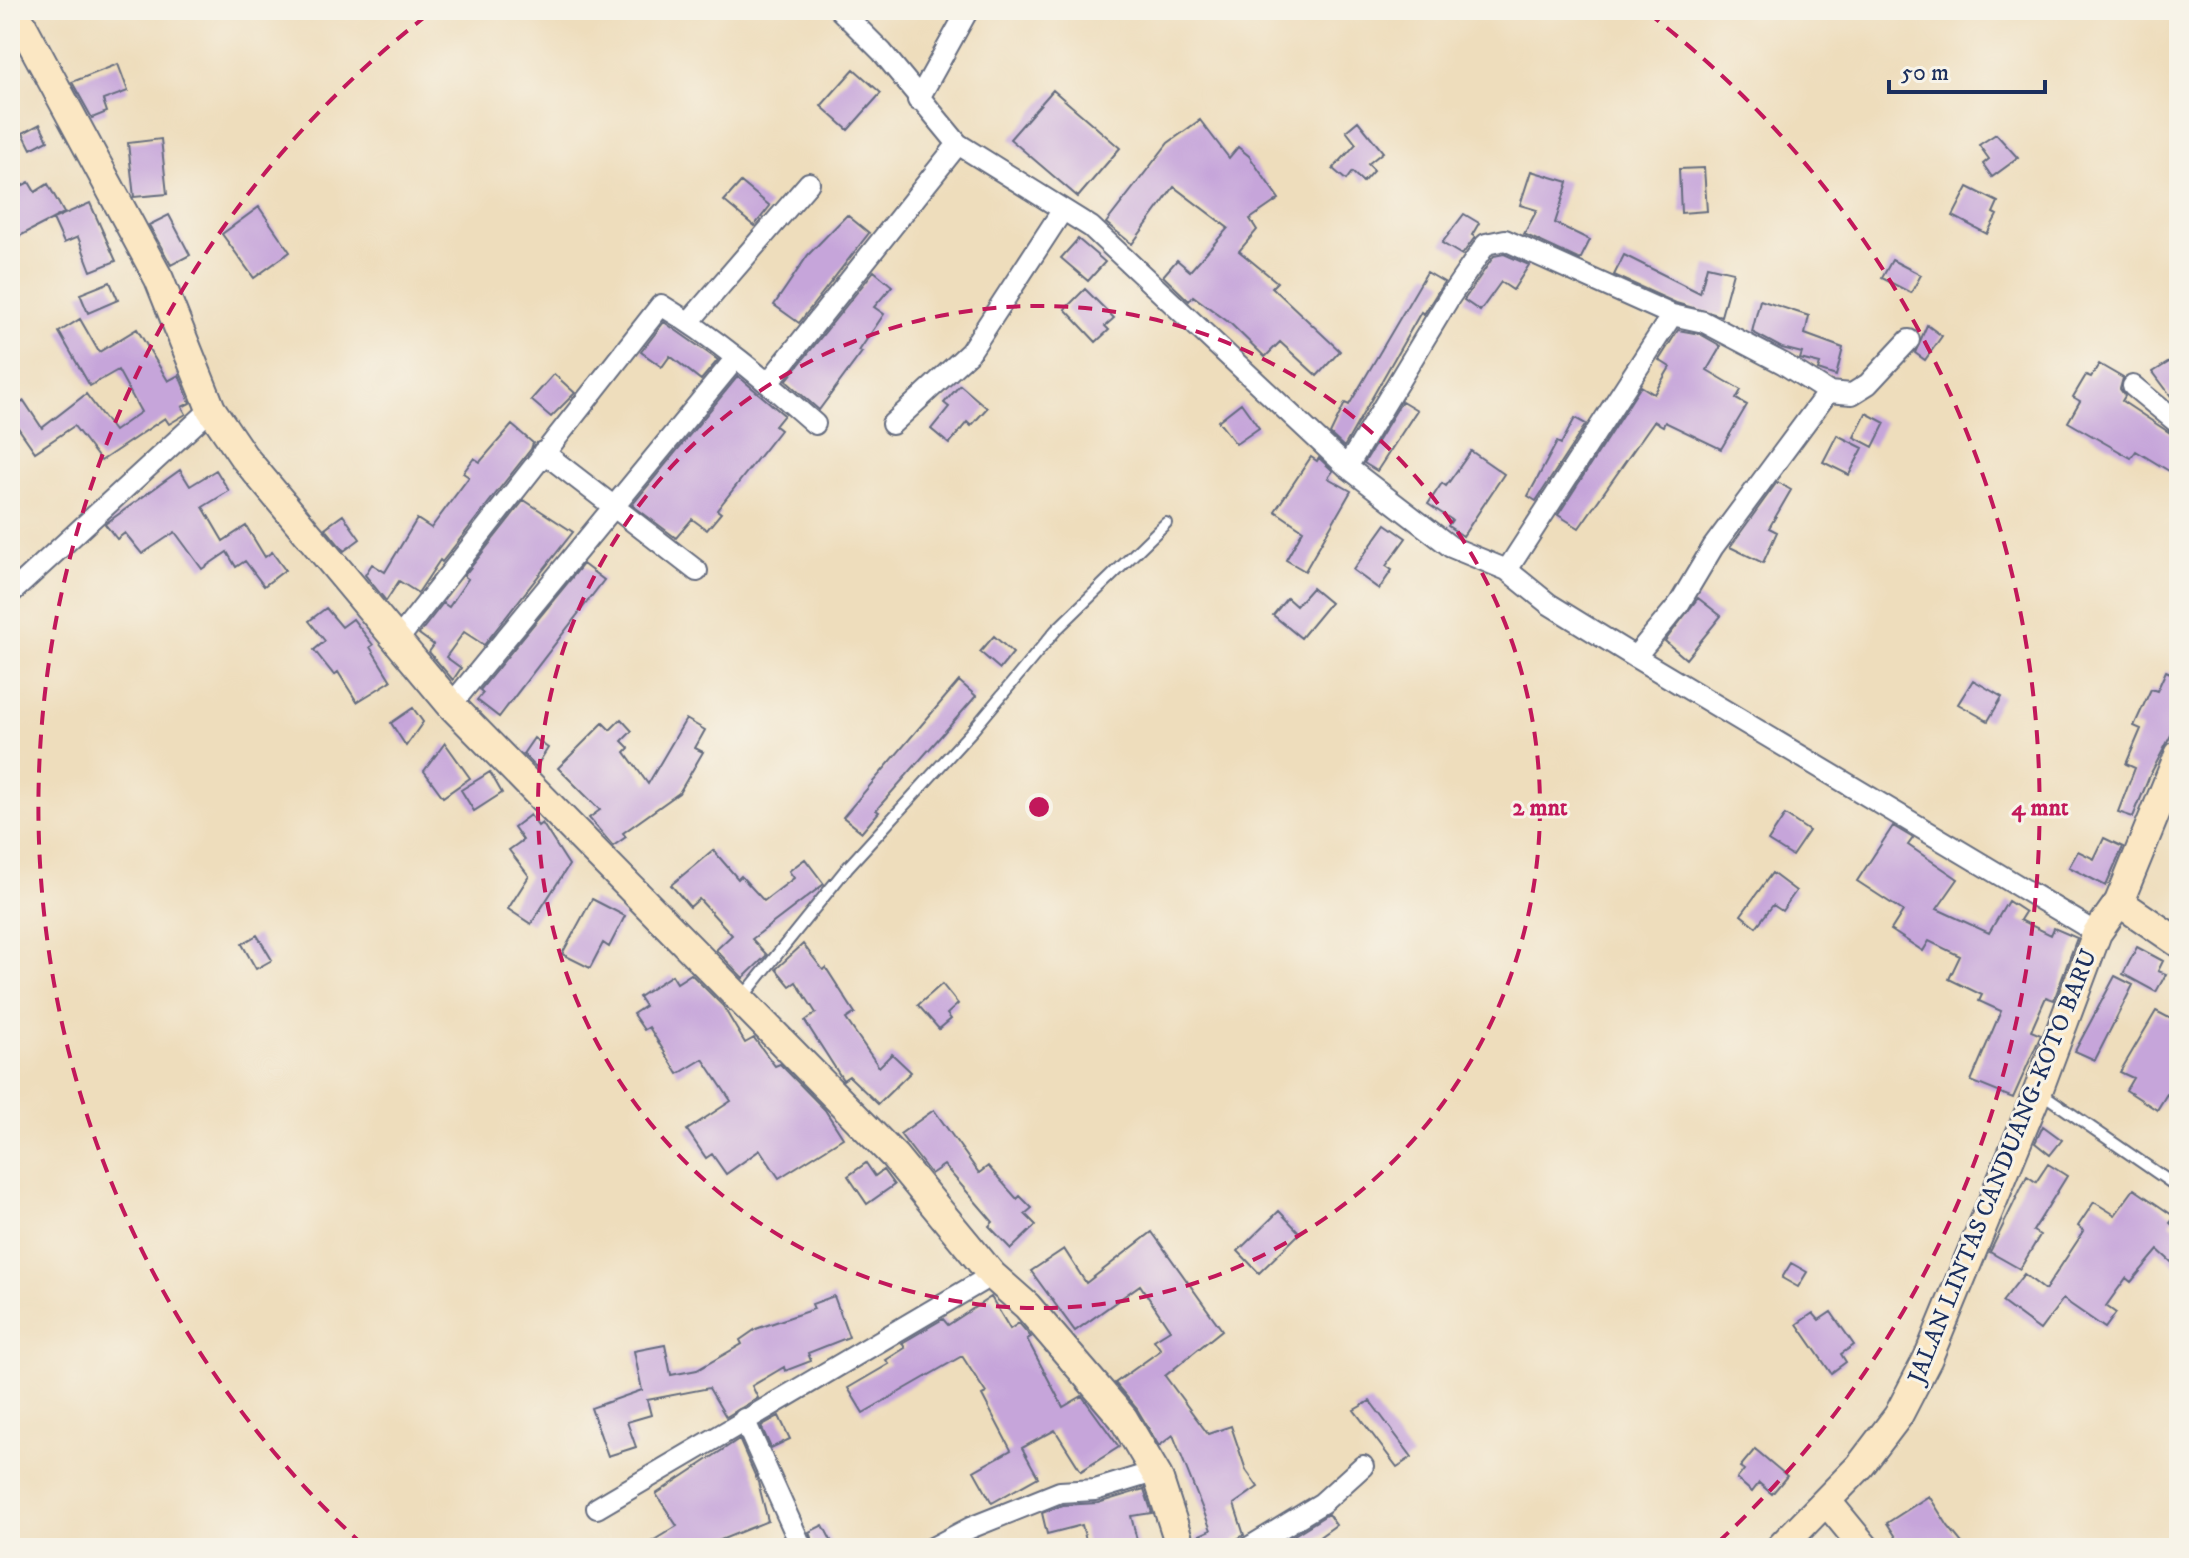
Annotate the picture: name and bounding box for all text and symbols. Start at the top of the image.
scale bar [1889,44,2045,94]
text: 50 m [1901,58,1949,88]
centre of rings [1025,793,1053,821]
text: 2 mnt [1512,793,1568,823]
text: 4 mnt [2011,793,2069,823]
street label: JALAN LINTAS CANDUANG-KOTO BARU [1901,945,2104,1390]

